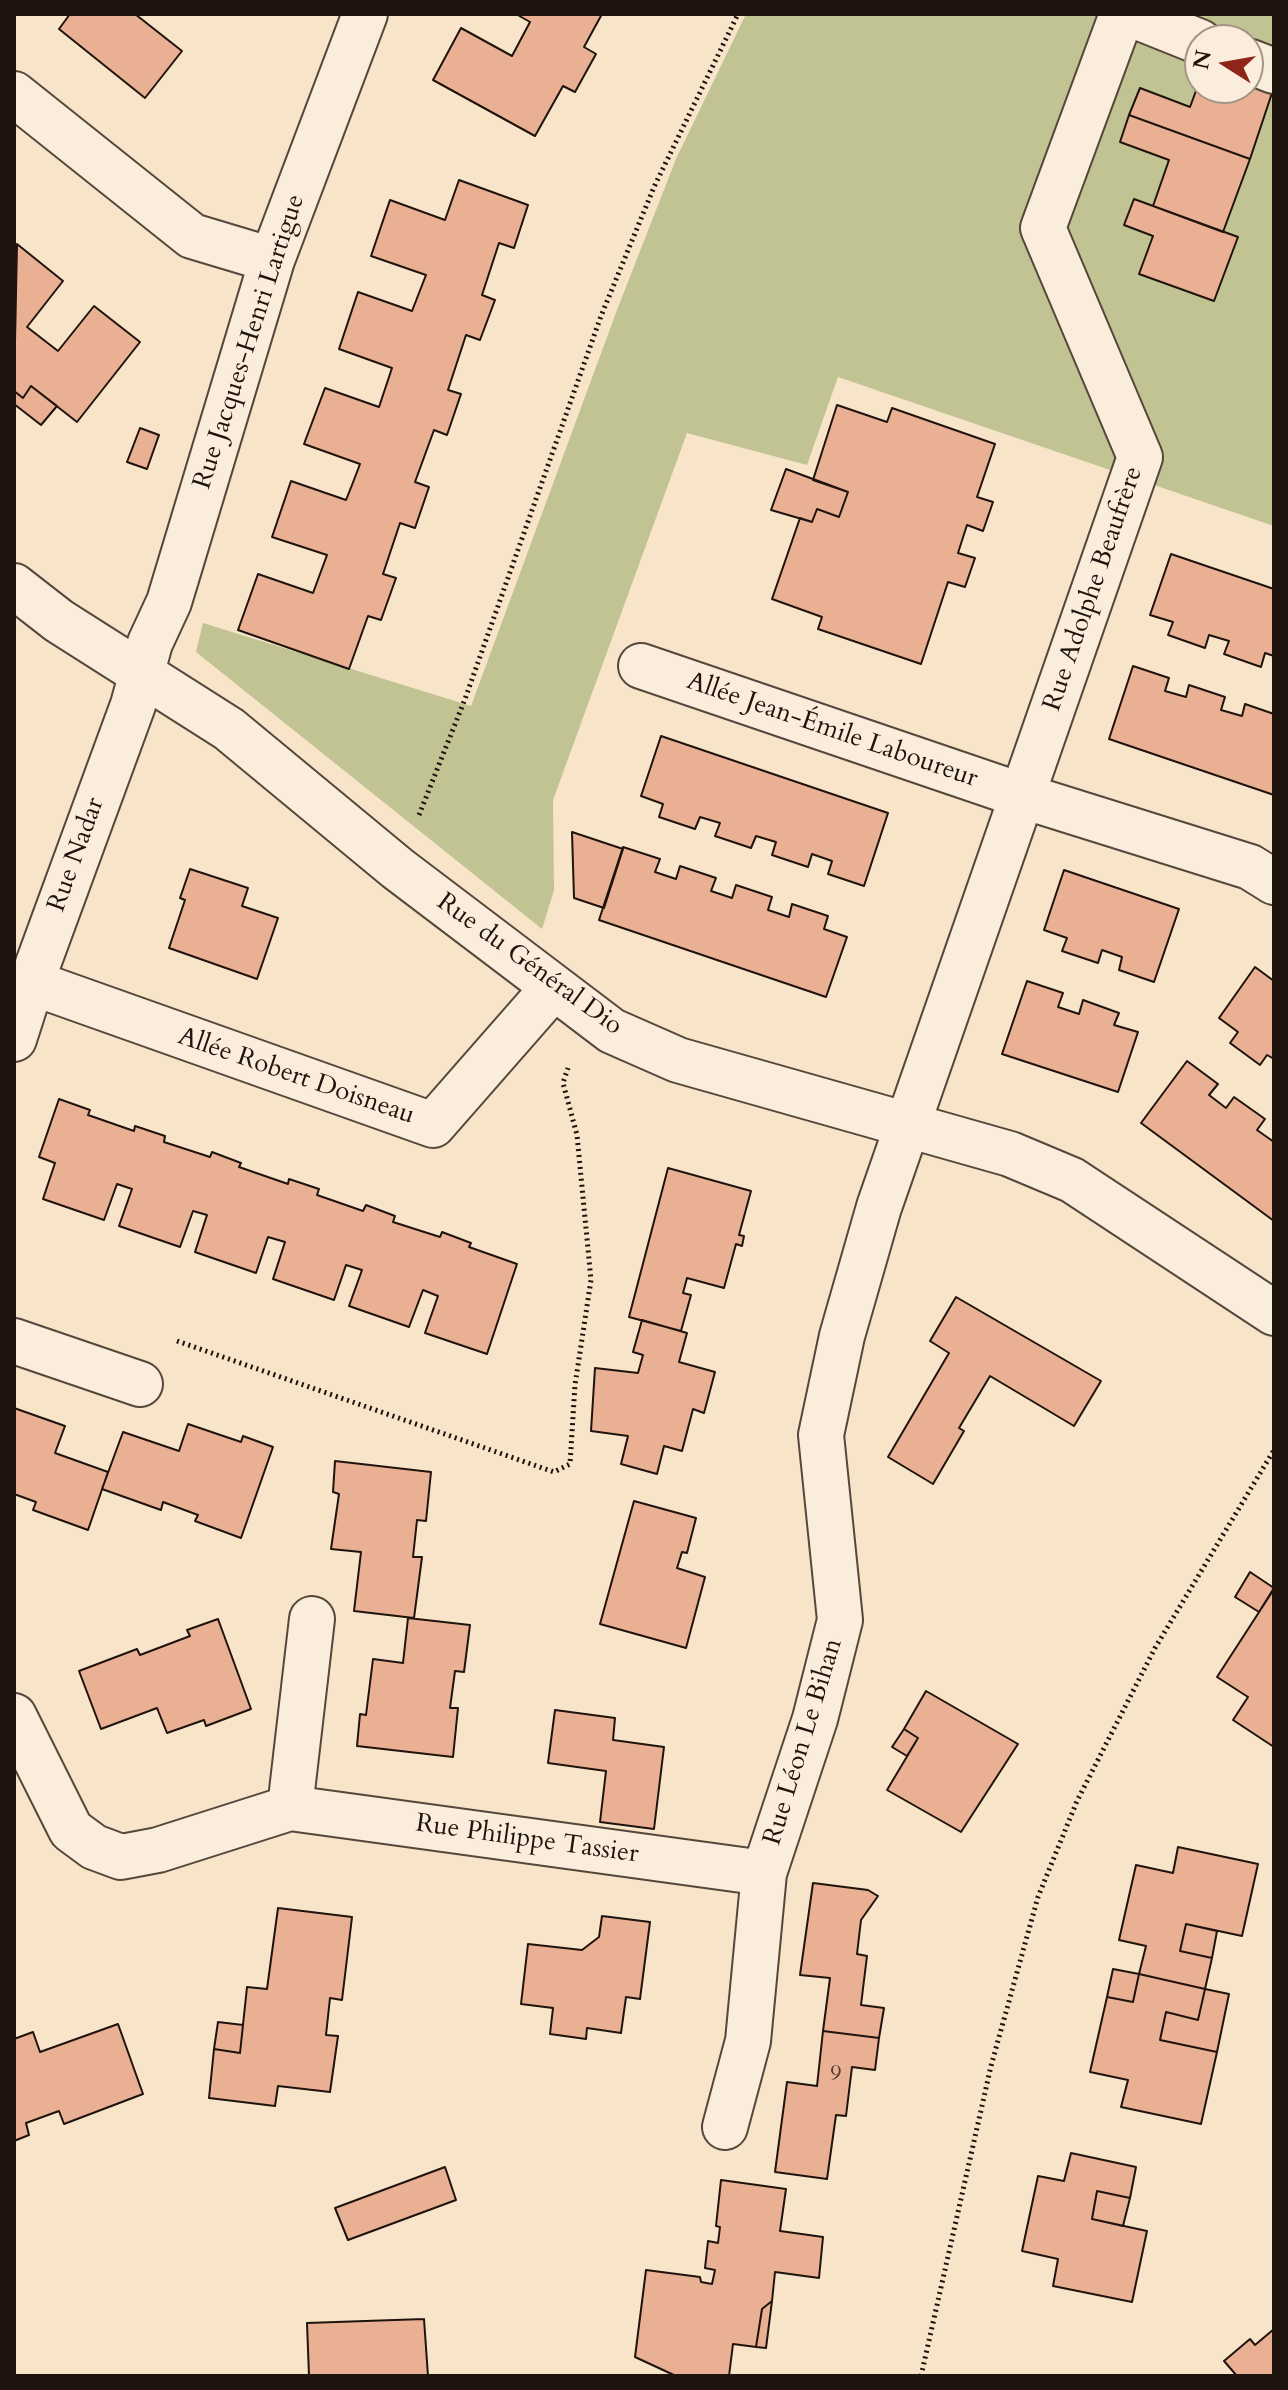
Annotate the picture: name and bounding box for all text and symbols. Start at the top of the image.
north arrow [1184,24,1264,104]
text: N [1186,48,1219,72]
street label: Rue Jacques-Henri Lartigue [188,191,312,493]
street label: Rue Adolphe Beaufrère [1038,463,1150,715]
street label: Allée Jean-Émile Laboureur [682,667,982,795]
street label: Rue Nadar [42,794,112,916]
street label: Rue du Général Dio [430,887,628,1043]
street label: Allée Robert Doisneau [174,1022,418,1132]
street label: Rue Léon Le Bihan [758,1635,850,1849]
street label: Rue Philippe Tassier [414,1809,640,1871]
house number: 9 [830,2062,842,2088]

